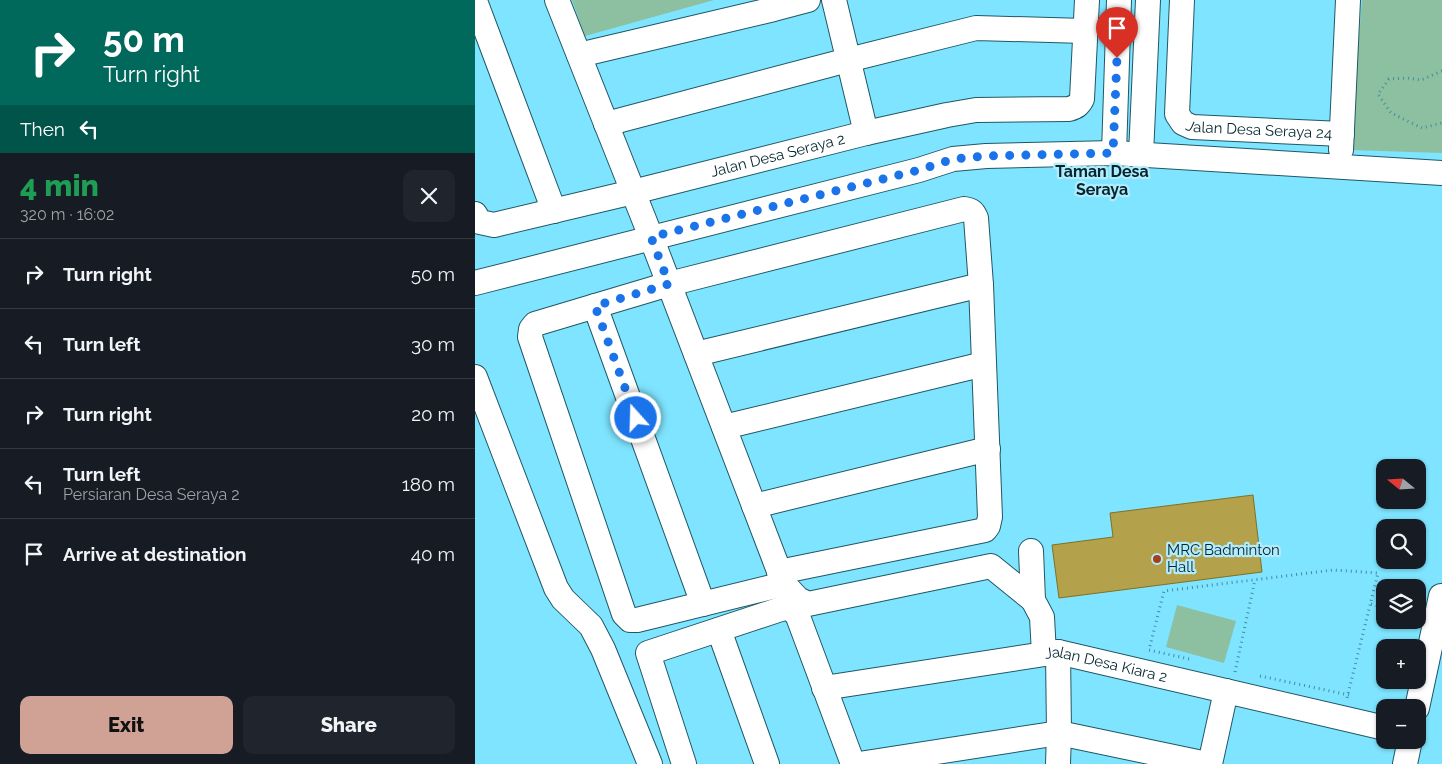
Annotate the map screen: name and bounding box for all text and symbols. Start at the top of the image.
pin [1096,7,1138,58]
icon: arrive [1103,14,1131,42]
text: 50 m [103,19,185,60]
icon: right [20,20,85,85]
text: Turn right [103,61,200,87]
icon: left [75,115,103,143]
street label: Jalan Desa Seraya 24 [1183,116,1333,143]
text: Then [20,118,65,140]
street label: Jalan Desa Seraya 2 [709,130,847,181]
district label: Taman Desa Seraya [1055,162,1149,199]
text: 4 min [20,168,99,203]
button: close [403,170,455,222]
text: 320 m · 16:02 [20,205,114,224]
icon: right [20,260,48,288]
text: Turn right [63,263,152,285]
text: 50 m [411,263,455,285]
icon: left [20,330,48,358]
text: Turn left [63,333,140,355]
text: 30 m [411,333,455,355]
position arrow [609,391,661,443]
icon: right [20,400,48,428]
text: Turn right [63,403,152,425]
text: 20 m [411,403,455,425]
north arrow [1376,459,1426,509]
map controls [1376,459,1426,749]
text: Turn left [63,463,140,485]
icon: left [20,470,48,498]
text: 180 m [402,473,455,495]
text: Persiaran Desa Seraya 2 [63,485,240,504]
button: search [1376,519,1426,569]
icon: arrive [20,540,48,568]
place label: MRC Badminton Hall [1167,541,1280,576]
text: Arrive at destination [63,543,247,565]
text: 40 m [411,543,455,565]
marker: MRC Badminton Hall [1151,553,1163,565]
button: layers [1376,579,1426,629]
button: + [1376,639,1426,689]
street label: Jalan Desa Kiara 2 [1043,643,1169,686]
button: Exit [20,696,233,754]
button: Share [243,696,455,754]
button: − [1376,699,1426,749]

